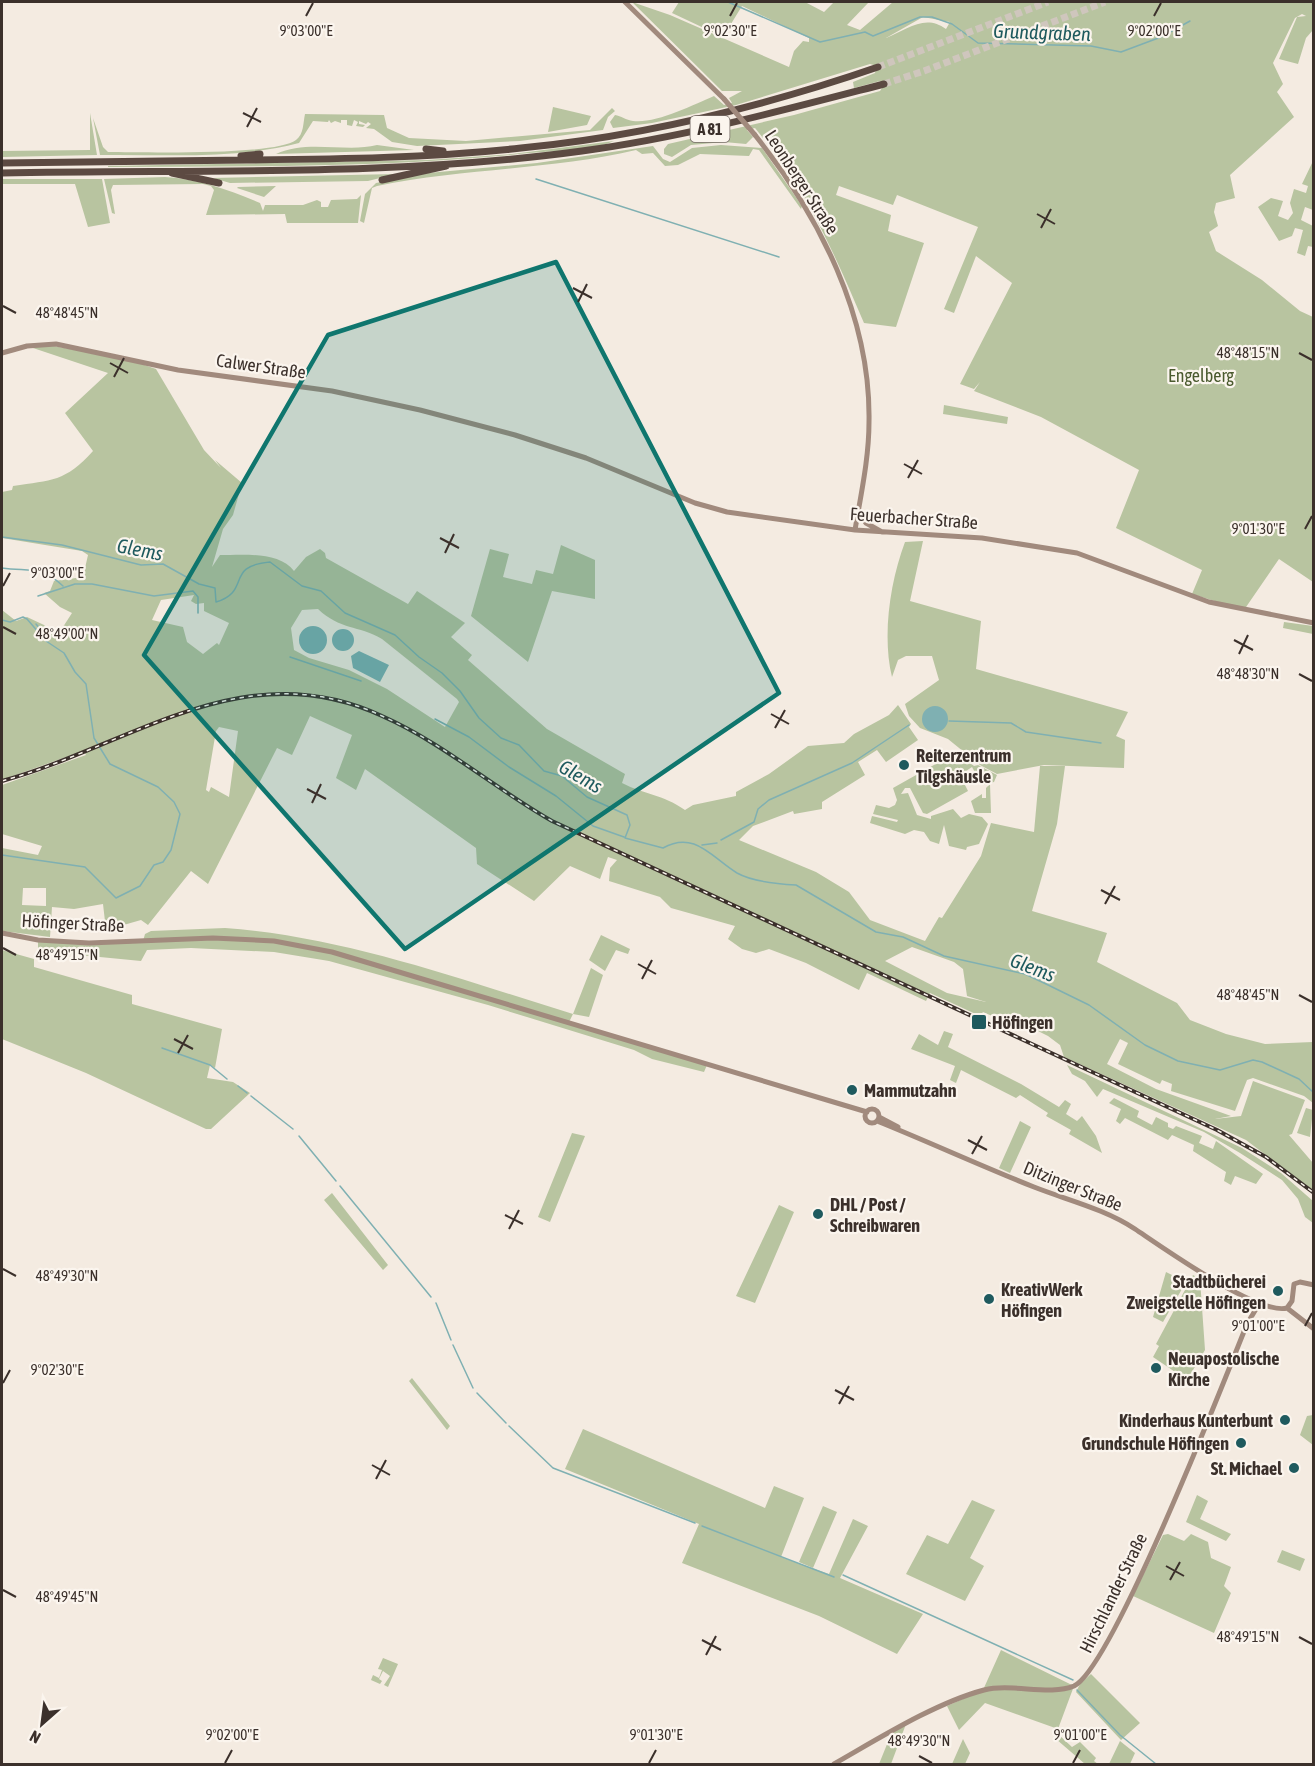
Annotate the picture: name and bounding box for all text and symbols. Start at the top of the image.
water label: Grundgraben [993,19,1091,45]
text: 9°03'00"E [279,22,333,39]
text: 9°02'30"E [703,22,757,39]
text: 9°02'00"E [1127,22,1181,39]
road number: A 81 [690,116,730,142]
street label: Leonberger Straße [761,126,843,238]
text: 48°48'45"N [36,304,98,321]
text: 48°48'15"N [1217,344,1279,361]
street label: Calwer Straße [215,349,307,383]
park label: Engelberg [1168,365,1234,386]
street label: Feuerbacher Straße [849,503,979,533]
text: 9°01'30"E [1231,520,1285,537]
water label: Glems [115,533,165,565]
text: 9°03'00"E [30,564,84,581]
text: 48°49'00"N [36,625,98,642]
text: 48°48'30"N [1217,665,1279,682]
place label: Reiterzentrum Tilgshäusle [916,745,1011,787]
water label: Glems [555,755,607,797]
marker: Reiterzentrum Tilgshäusle [897,758,911,772]
street label: Höfinger Straße [21,910,125,936]
text: 48°49'15"N [36,946,98,963]
water label: Glems [1007,948,1059,986]
text: 48°48'45"N [1217,986,1279,1003]
place label: Höfingen [992,1012,1053,1033]
marker: Höfingen [970,1013,988,1031]
place label: Mammutzahn [864,1080,957,1101]
marker: Mammutzahn [845,1083,859,1097]
street label: Ditzinger Straße [1020,1157,1126,1215]
place label: DHL / Post / Schreibwaren [830,1194,920,1236]
marker: DHL / Post / Schreibwaren [811,1207,825,1221]
text: 48°49'30"N [36,1267,98,1284]
place label: Stadtbücherei Zweigstelle Höfingen [1127,1271,1266,1313]
place label: KreativWerk Höfingen [1001,1279,1083,1321]
marker: Stadtbücherei Zweigstelle Höfingen [1271,1284,1285,1298]
marker: KreativWerk Höfingen [982,1292,996,1306]
text: 9°01'00"E [1231,1317,1285,1334]
place label: Neuapostolische Kirche [1168,1348,1280,1390]
text: 9°02'30"E [30,1361,84,1378]
marker: Neuapostolische Kirche [1149,1361,1163,1375]
place label: Kinderhaus Kunterbunt [1119,1410,1274,1431]
marker: Kinderhaus Kunterbunt [1278,1413,1292,1427]
place label: Grundschule Höfingen [1081,1433,1229,1454]
marker: Grundschule Höfingen [1234,1436,1248,1450]
place label: St. Michael [1211,1458,1282,1479]
marker: St. Michael [1287,1461,1301,1475]
street label: Hirschlander Straße [1075,1530,1151,1656]
text: 48°49'45"N [36,1588,98,1605]
text: 48°49'15"N [1217,1628,1279,1645]
north arrow [12,1694,72,1754]
text: 9°02'00"E [205,1726,259,1743]
text: 9°01'30"E [629,1726,683,1743]
text: 9°01'00"E [1053,1726,1107,1743]
text: N [27,1727,43,1747]
text: 48°49'30"N [888,1732,950,1749]

